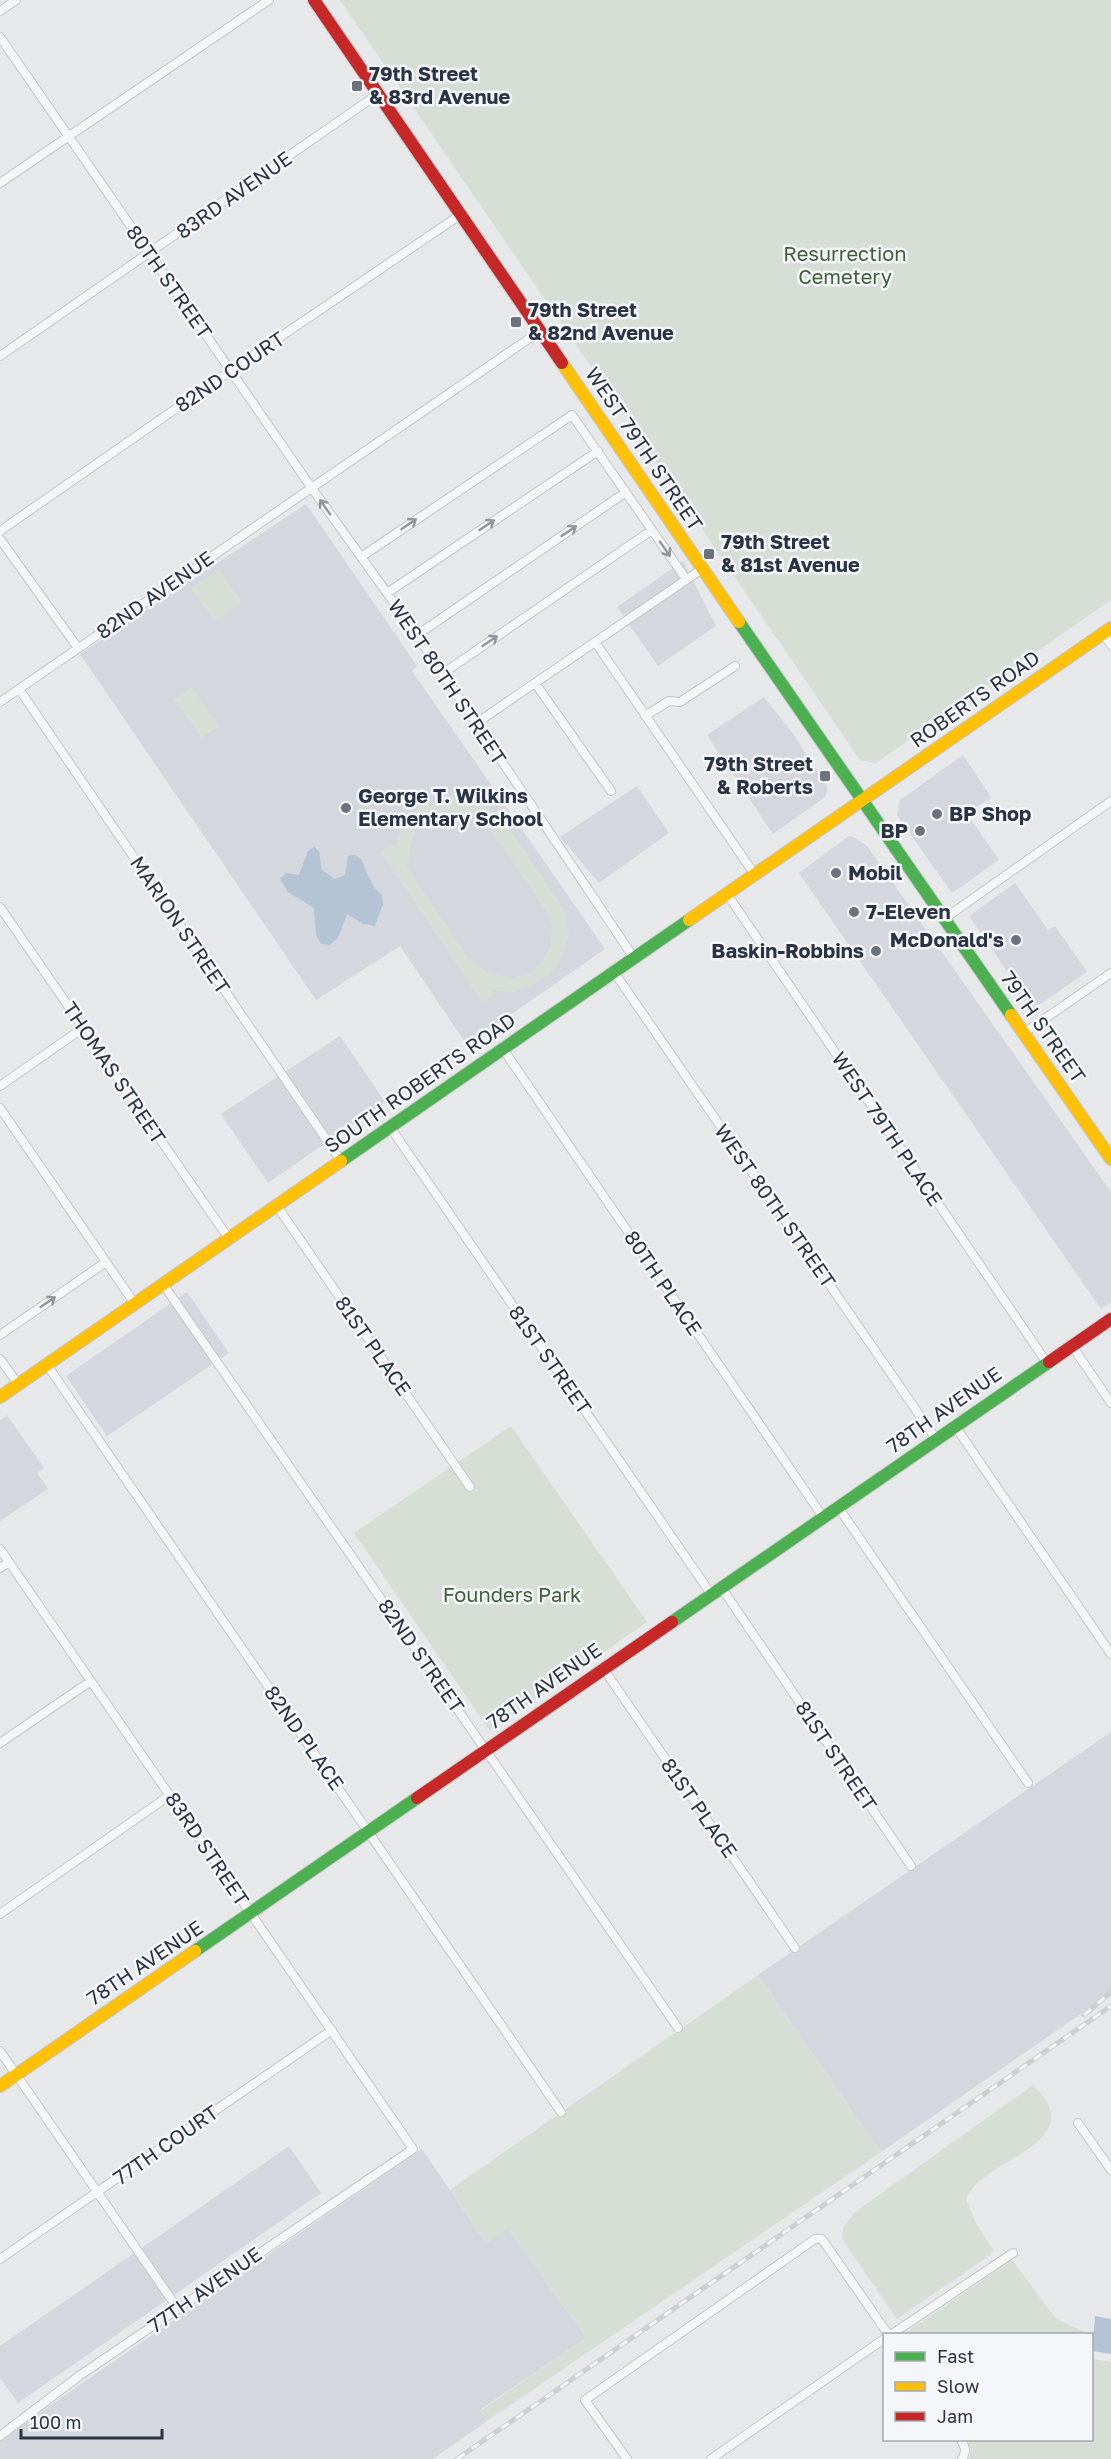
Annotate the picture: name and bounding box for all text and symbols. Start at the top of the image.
place label: 79th Street & 83rd Avenue [369,61,511,108]
marker: 79th Street & 83rd Avenue [350,79,364,93]
street label: 83RD AVENUE [171,145,296,243]
street label: 80TH STREET [122,220,218,343]
park label: Resurrection Cemetery [783,241,907,288]
place label: 79th Street & 82nd Avenue [528,297,674,344]
marker: 79th Street & 82nd Avenue [509,315,523,329]
street label: 82ND COURT [170,326,289,417]
street label: WEST 79TH STREET [581,362,709,535]
one-way arrow [318,499,331,515]
one-way arrow [400,518,417,530]
one-way arrow [479,519,495,531]
one-way arrow [560,525,577,537]
place label: 79th Street & 81st Avenue [721,529,860,576]
one-way arrow [659,540,671,557]
street label: 82ND AVENUE [91,545,218,643]
marker: 79th Street & 81st Avenue [702,547,716,561]
street label: WEST 80TH STREET [384,594,512,769]
one-way arrow [481,635,498,647]
street label: ROBERTS ROAD [905,645,1044,752]
place label: 79th Street & Roberts [704,751,813,798]
marker: 79th Street & Roberts [818,769,832,783]
place label: George T. Wilkins Elementary School [358,783,543,830]
marker: George T. Wilkins Elementary School [339,801,353,815]
place label: BP Shop [949,801,1031,825]
marker: BP Shop [930,807,944,821]
place label: BP [881,818,908,842]
marker: BP [913,824,927,838]
street label: MARION STREET [126,851,236,998]
place label: Mobil [848,860,903,884]
marker: Mobil [829,866,843,880]
place label: 7-Eleven [866,899,950,923]
marker: 7-Eleven [847,905,861,919]
place label: McDonald's [890,927,1004,951]
marker: McDonald's [1009,933,1023,947]
place label: Baskin-Robbins [711,938,864,962]
marker: Baskin-Robbins [869,944,883,958]
street label: 79TH STREET [996,966,1091,1087]
street label: THOMAS STREET [58,997,171,1148]
street label: SOUTH ROBERTS ROAD [319,1007,520,1157]
street label: WEST 79TH PLACE [827,1047,948,1210]
street label: WEST 80TH STREET [710,1119,841,1292]
street label: 80TH PLACE [620,1226,708,1339]
street label: 81ST PLACE [331,1291,417,1400]
one-way arrow [40,1296,56,1308]
street label: 81ST STREET [504,1300,597,1419]
street label: 78TH AVENUE [881,1361,1005,1458]
park label: Founders Park [443,1582,581,1606]
street label: 82ND STREET [374,1594,470,1717]
street label: 78TH AVENUE [481,1637,605,1734]
street label: 82ND PLACE [260,1681,350,1794]
street label: 81ST STREET [791,1696,882,1815]
street label: 81ST PLACE [657,1753,743,1862]
street label: 83RD STREET [161,1787,255,1910]
street label: 78TH AVENUE [82,1915,207,2010]
street label: 77TH COURT [108,2099,223,2189]
street label: 77TH AVENUE [143,2241,266,2337]
legend [883,2333,1093,2441]
text: Fast [937,2345,974,2367]
text: Slow [937,2375,980,2397]
scale bar [21,2402,162,2440]
text: Jam [937,2405,973,2427]
text: 100 m [30,2411,81,2433]

